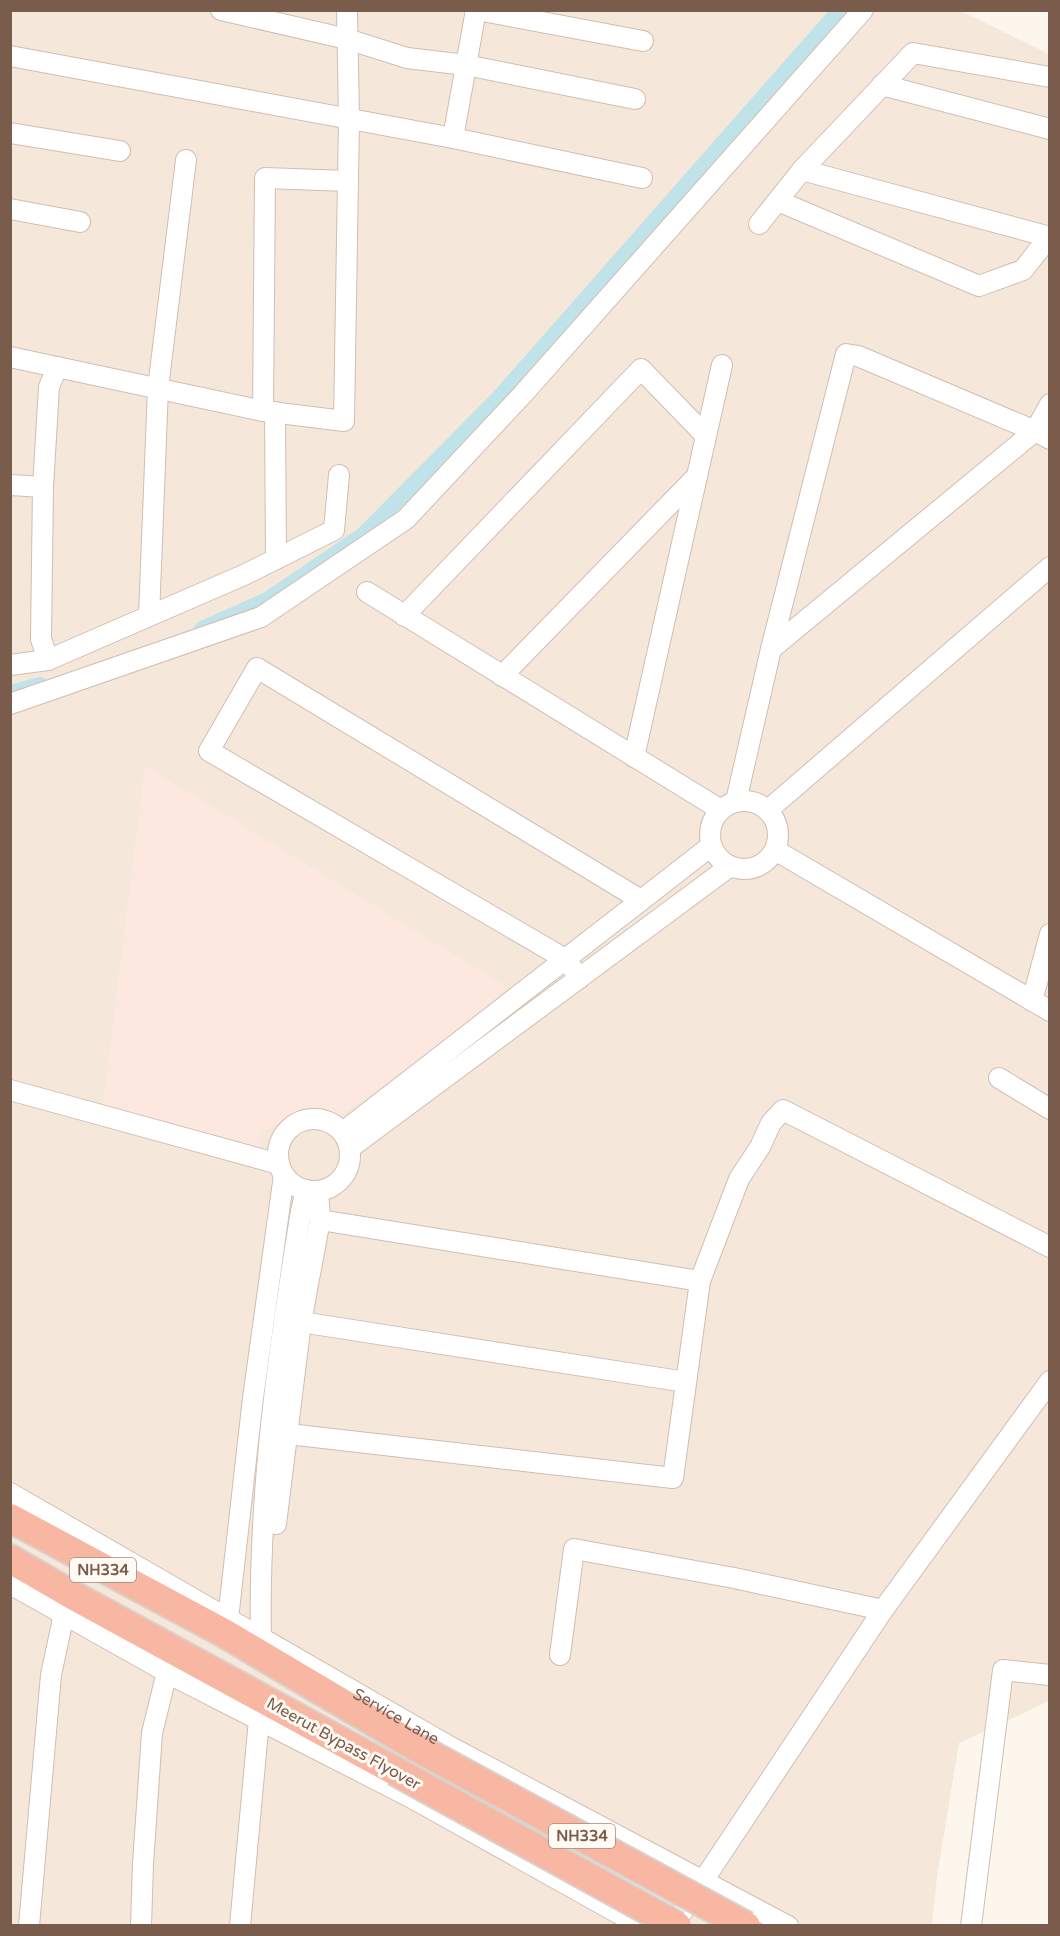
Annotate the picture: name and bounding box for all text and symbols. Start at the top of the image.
road number: NH334 [70,1558,136,1582]
street label: Service Lane [349,1684,443,1749]
street label: Meerut Bypass Flyover [263,1693,425,1795]
road number: NH334 [549,1824,615,1848]

